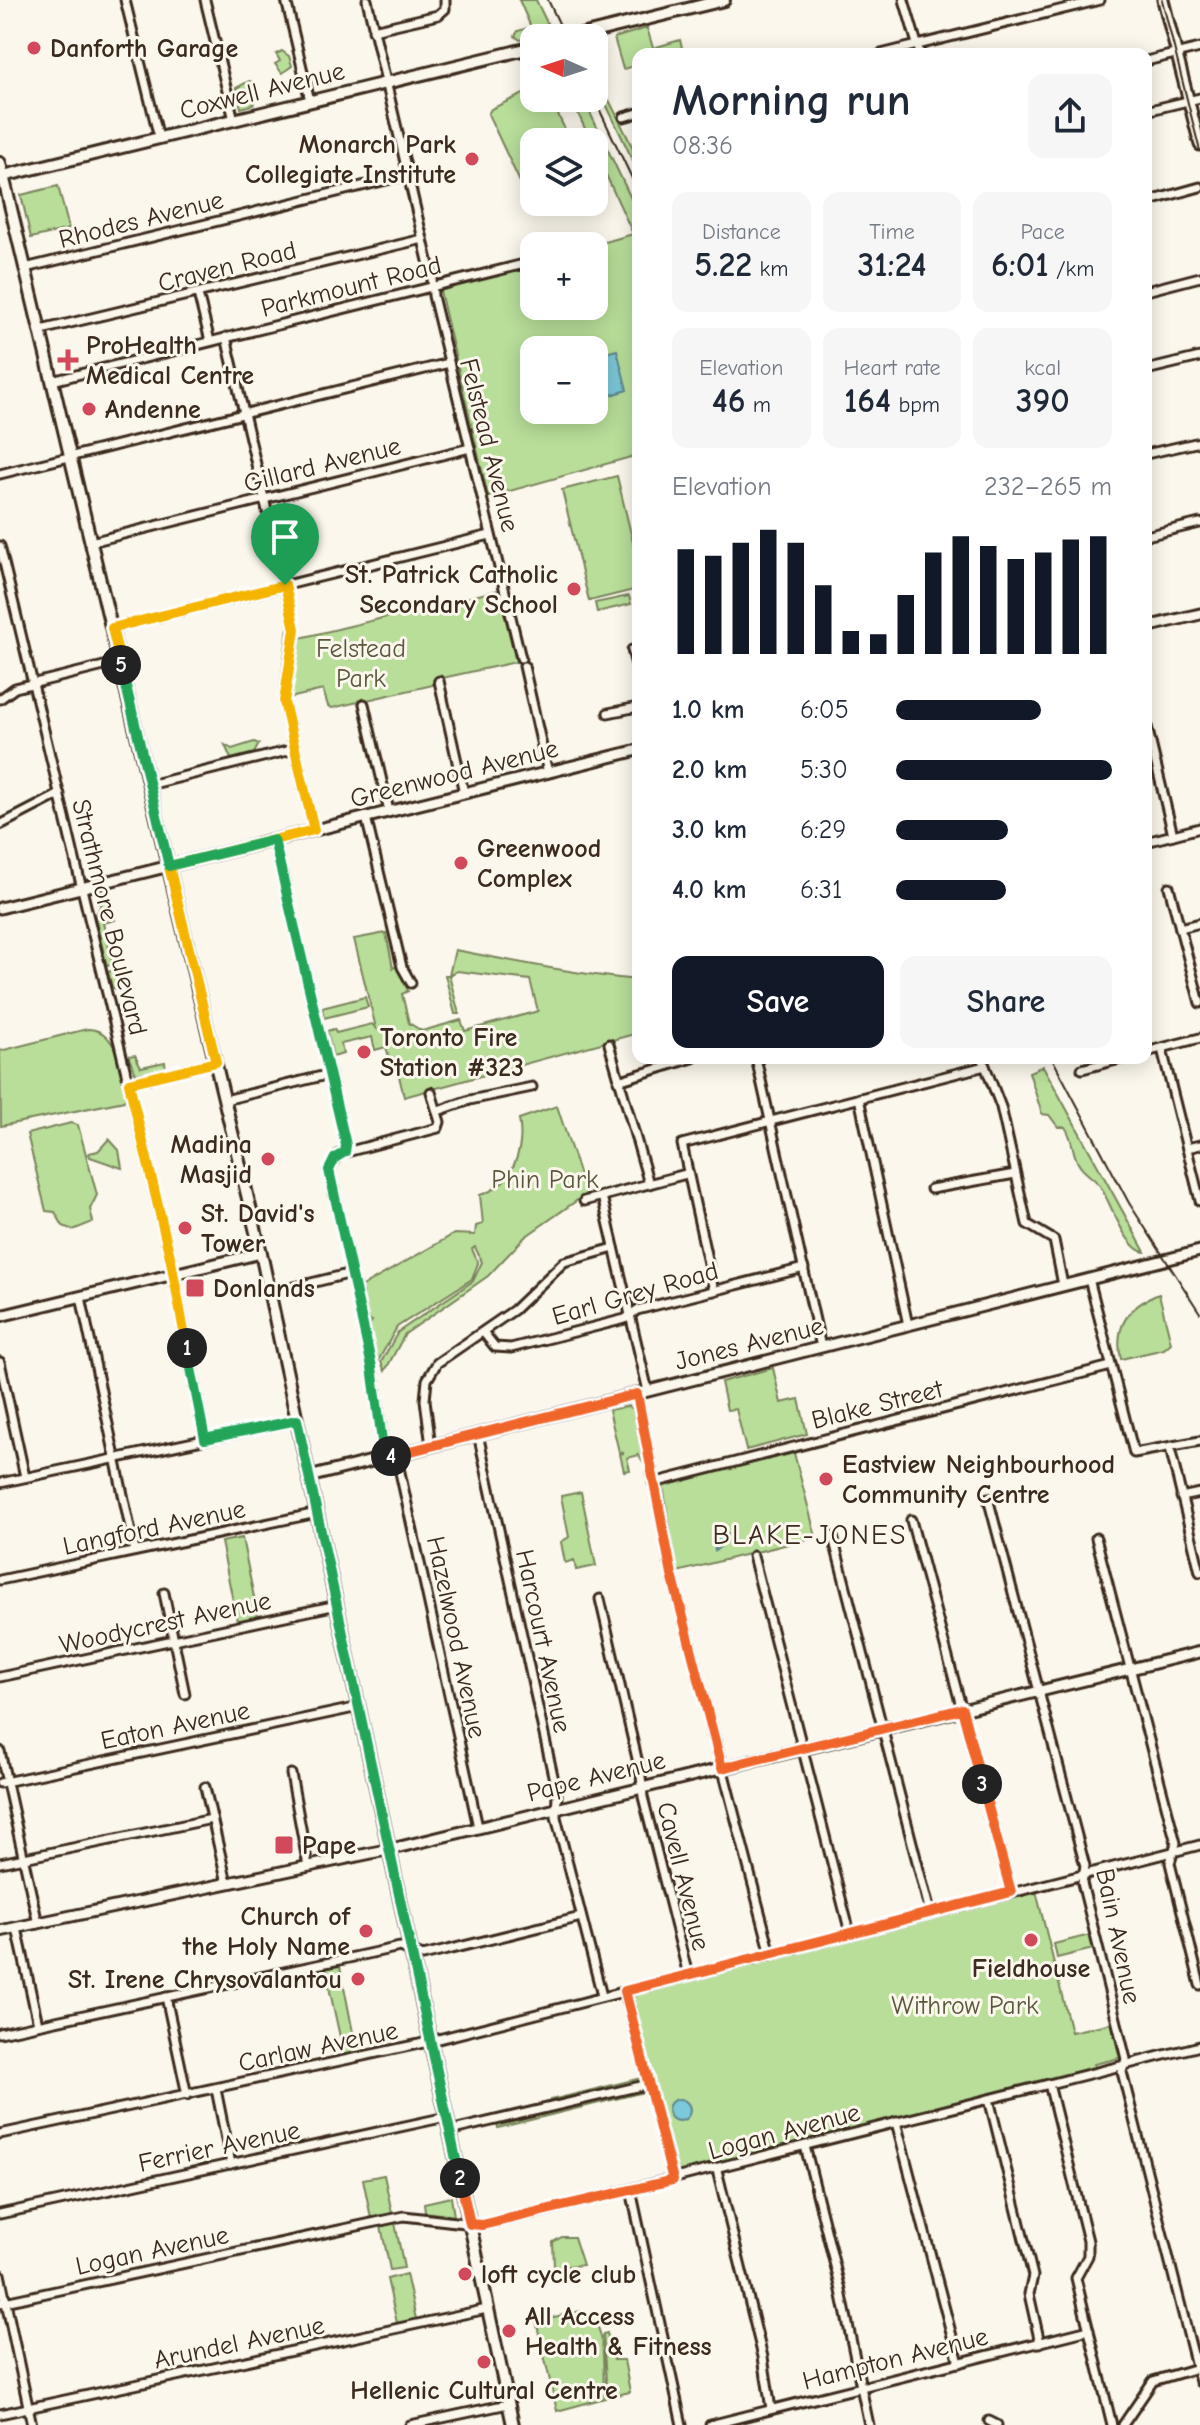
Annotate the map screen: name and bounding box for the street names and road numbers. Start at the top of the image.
street label: Coxwell Avenue [177,56,348,126]
street label: Rhodes Avenue [56,185,227,255]
street label: Craven Road [155,235,300,299]
street label: Parkmount Road [258,250,445,324]
street label: Felstead Avenue [453,355,525,535]
street label: Gillard Avenue [241,431,404,499]
street label: Greenwood Avenue [347,734,561,814]
street label: Strathmore Boulevard [65,796,153,1038]
street label: Earl Grey Road [549,1256,722,1332]
street label: Jones Avenue [672,1311,826,1377]
street label: Blake Street [809,1374,947,1436]
street label: Langford Avenue [60,1494,248,1562]
street label: Hazelwood Avenue [420,1533,492,1741]
street label: Harcourt Avenue [509,1547,577,1736]
street label: Woodycrest Avenue [57,1586,274,1660]
street label: Eaton Avenue [98,1696,253,1756]
street label: Pape Avenue [524,1745,669,1809]
street label: Cavell Avenue [650,1799,716,1954]
street label: Bain Avenue [1089,1866,1147,2007]
street label: Carlaw Avenue [236,2015,401,2079]
street label: Logan Avenue [705,2097,863,2167]
street label: Ferrier Avenue [136,2115,303,2179]
street label: Logan Avenue [73,2220,231,2282]
street label: Arundel Avenue [151,2310,327,2376]
street label: Hampton Avenue [799,2321,991,2397]

